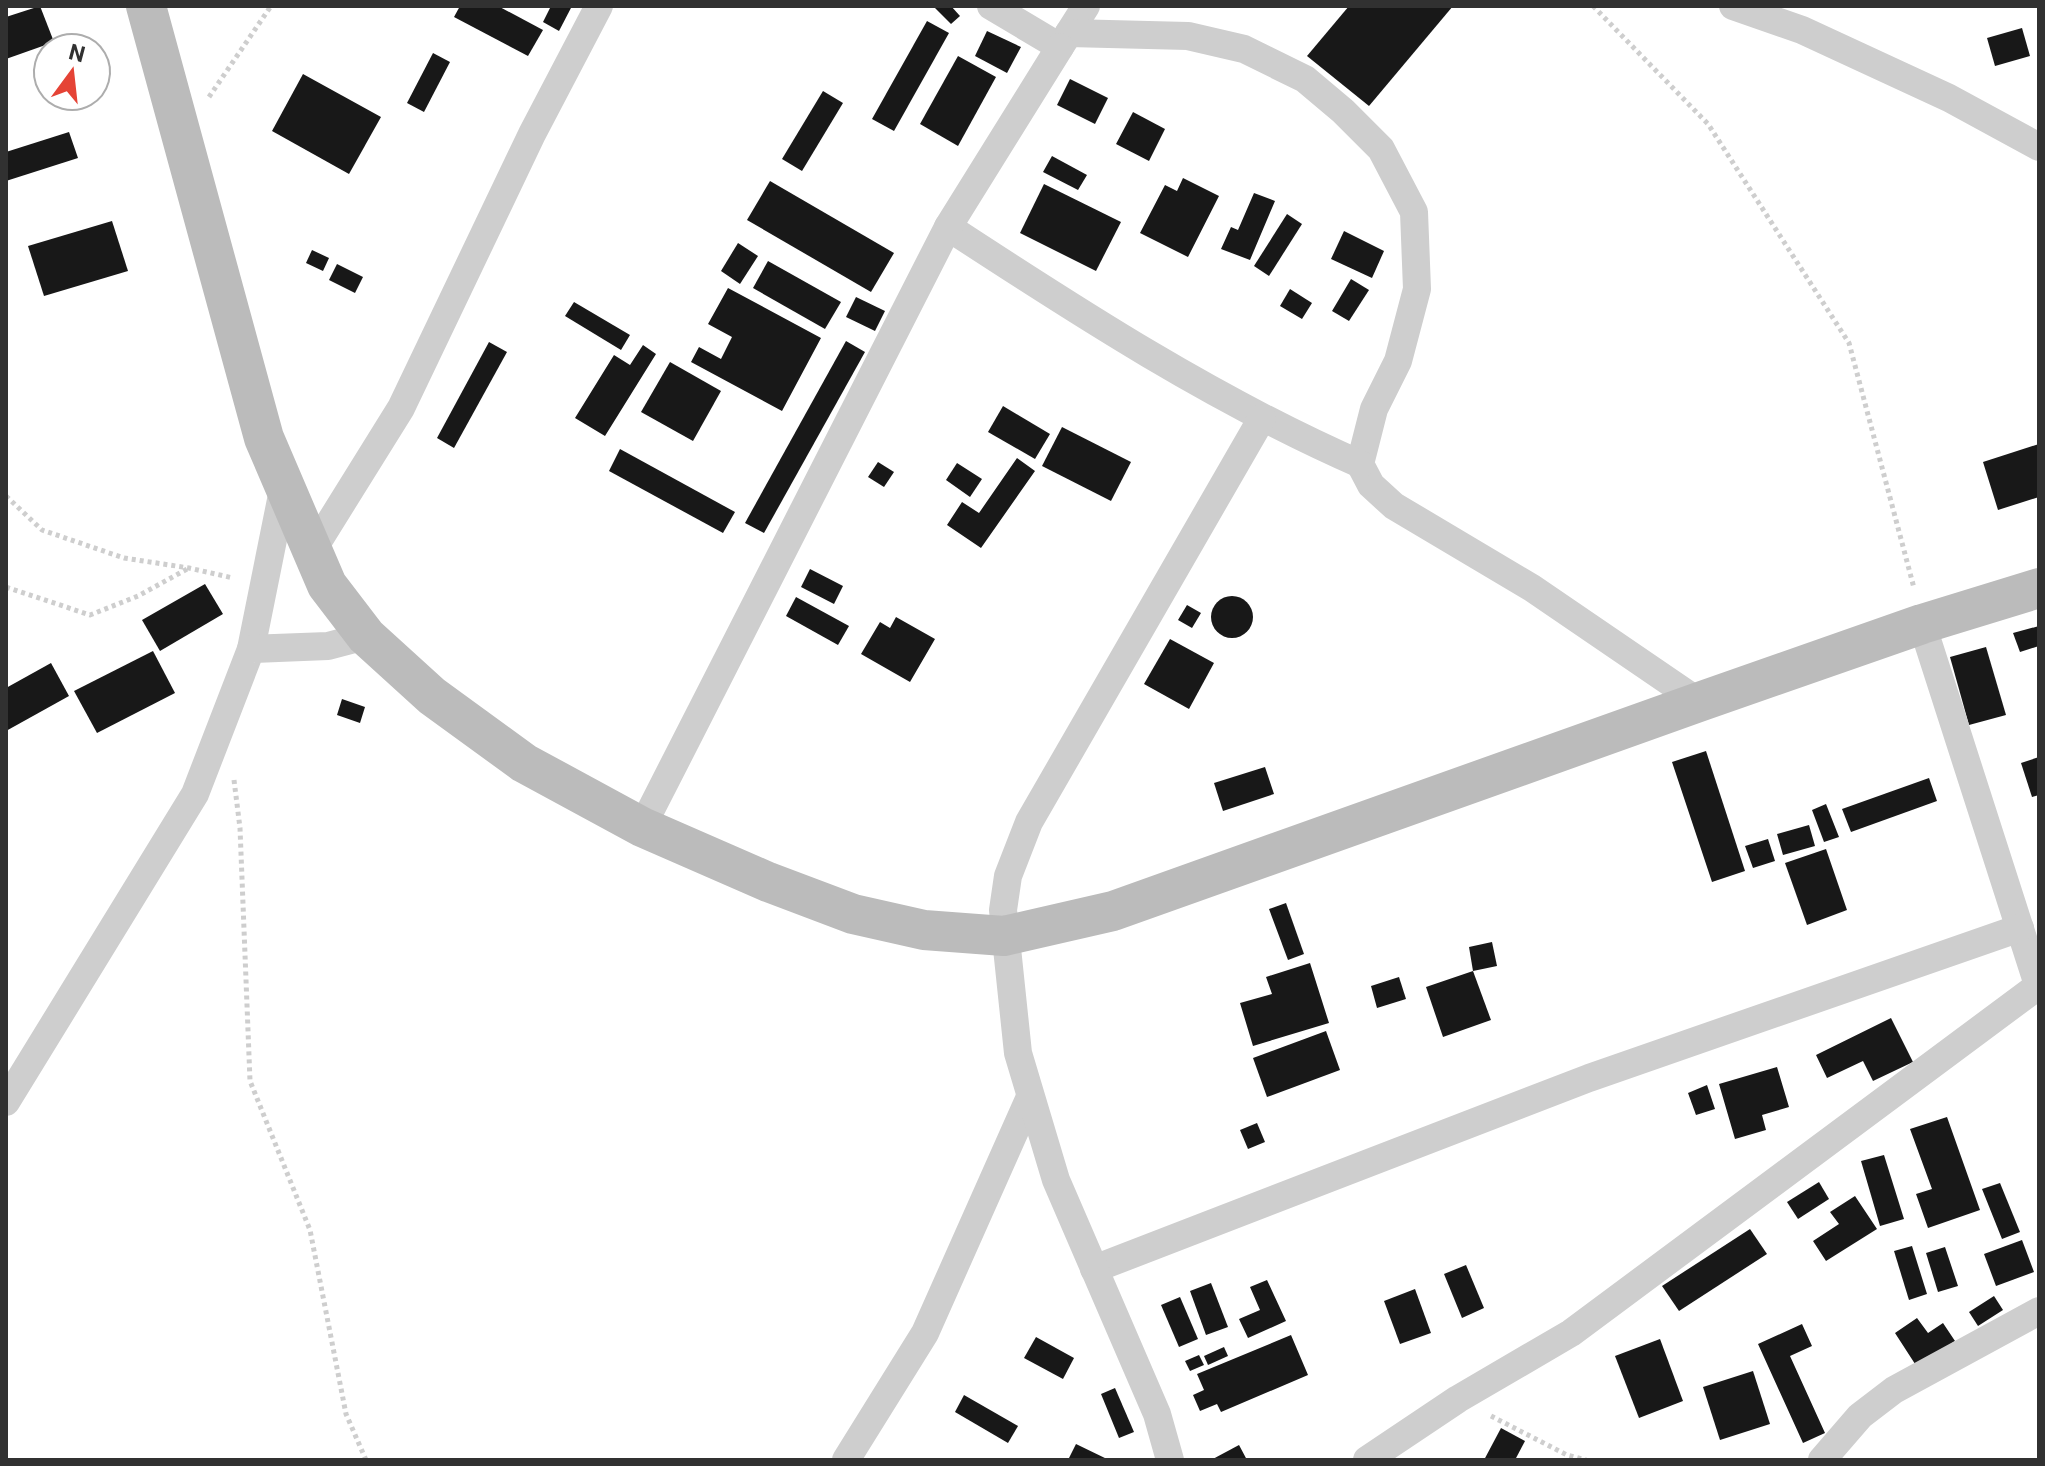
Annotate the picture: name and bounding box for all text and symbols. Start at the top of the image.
north arrow [32,32,112,112]
text: N [66,39,88,67]

